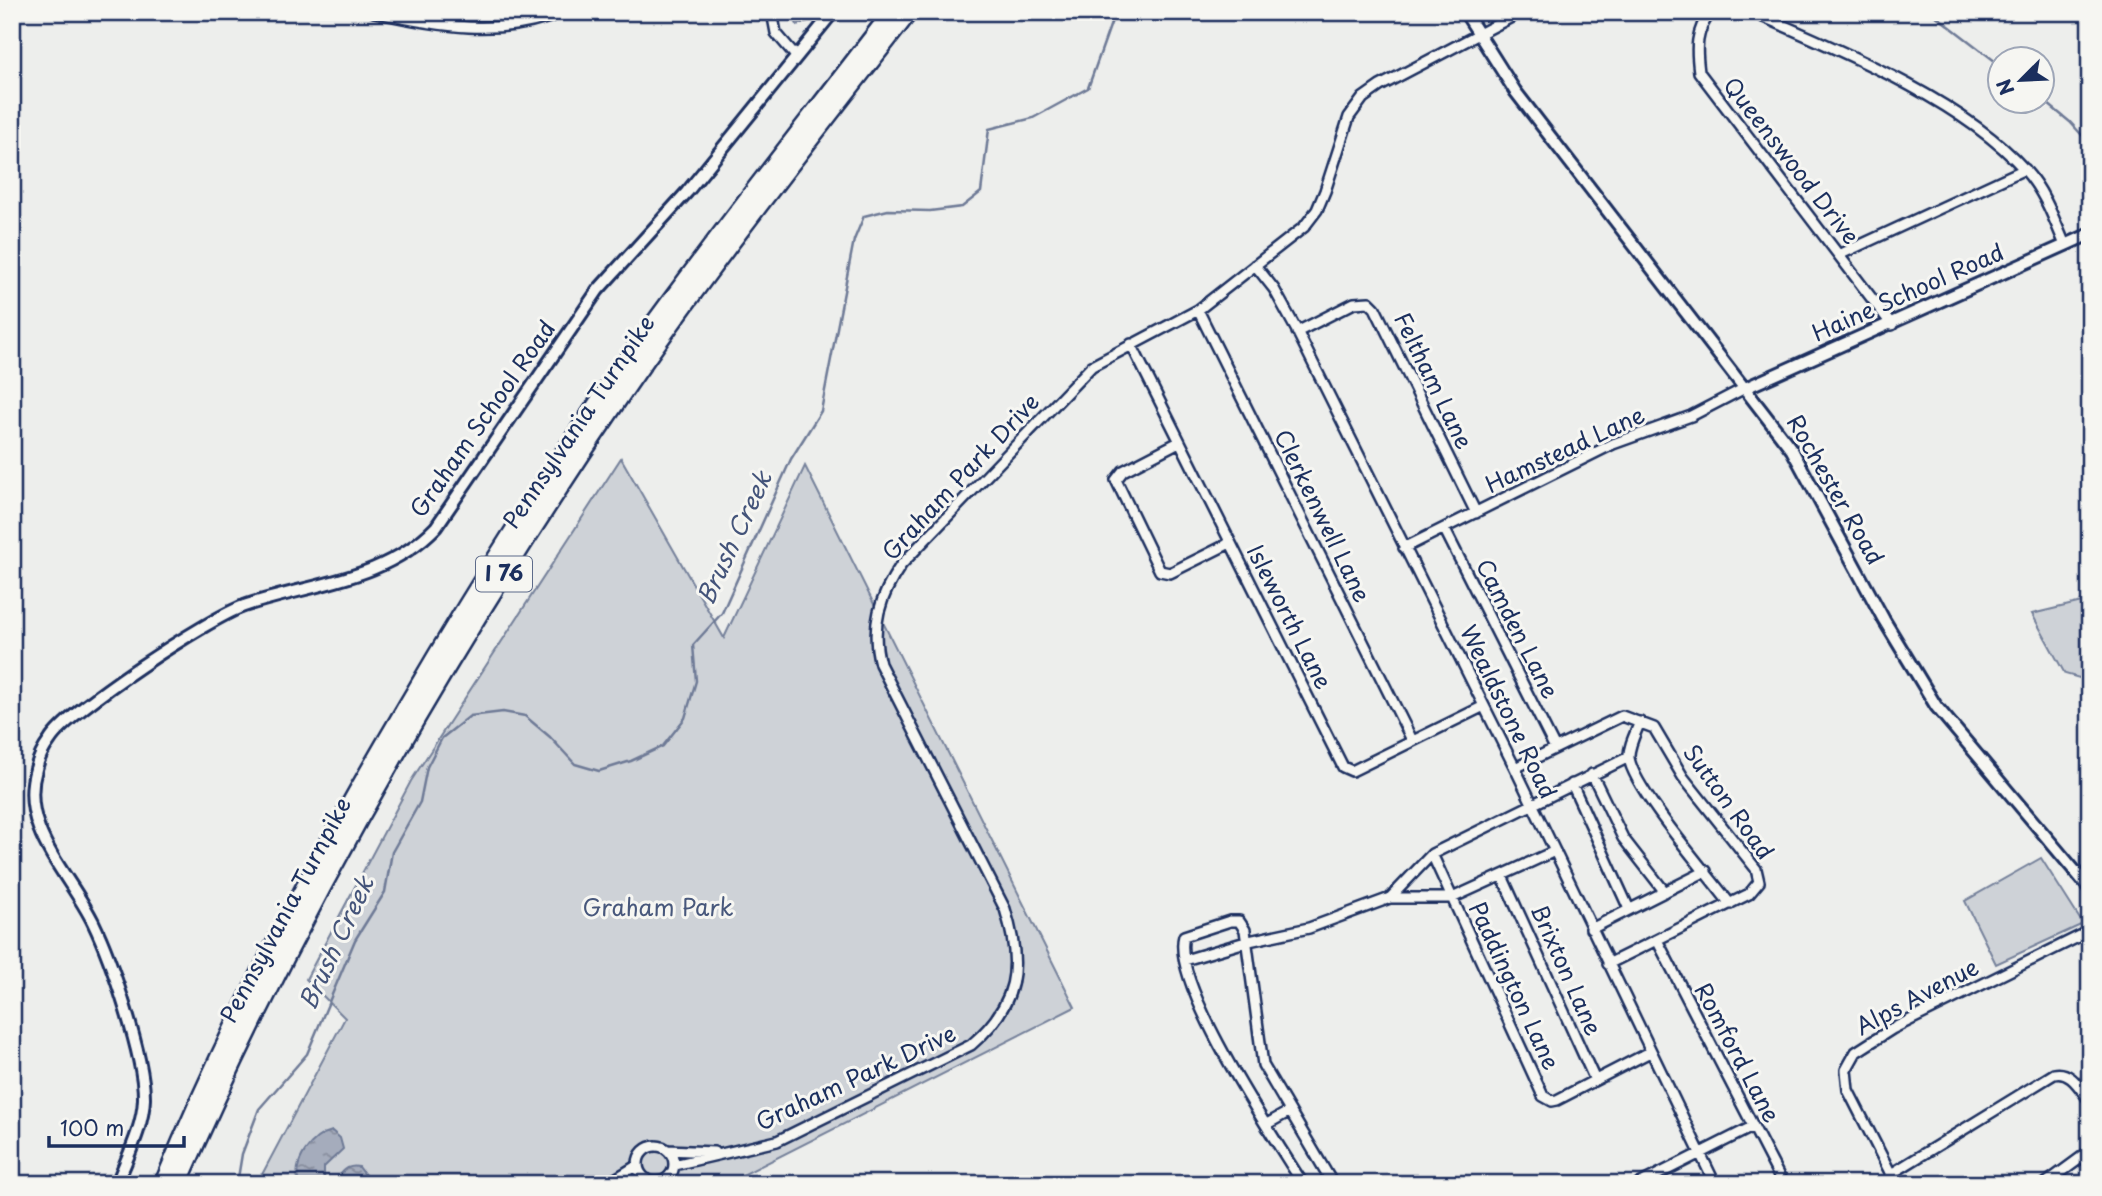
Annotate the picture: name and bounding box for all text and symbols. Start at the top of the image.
north arrow [1986,46,2056,116]
street label: Queenswood Drive [1716,69,1869,251]
text: N [1989,75,2020,100]
street label: Haine School Road [1806,234,2009,350]
street label: Feltham Lane [1386,306,1483,455]
street label: Pennsylvania Turnpike [493,307,662,535]
street label: Graham School Road [401,313,563,524]
street label: Graham Park Drive [873,385,1047,567]
street label: Hamstead Lane [1479,396,1650,501]
street label: Rochester Road [1779,408,1894,571]
street label: Clerkenwell Lane [1266,423,1380,608]
water label: Brush Creek [687,463,780,610]
street label: Isleworth Lane [1239,538,1342,695]
street label: Camden Lane [1468,552,1569,704]
road number: I 76 [476,556,532,592]
street label: Wealdstone Road [1452,618,1567,804]
street label: Sutton Road [1675,736,1783,866]
street label: Pennsylvania Turnpike [210,790,359,1028]
water label: Brush Creek [289,868,382,1015]
park label: Graham Park [582,889,734,924]
street label: Paddington Lane [1461,895,1570,1075]
street label: Brixton Lane [1523,898,1612,1041]
street label: Alps Avenue [1848,948,1984,1043]
street label: Romford Lane [1687,976,1790,1129]
street label: Graham Park Drive [750,1015,961,1138]
scale bar [49,1105,184,1149]
text: 100 m [60,1111,124,1143]

